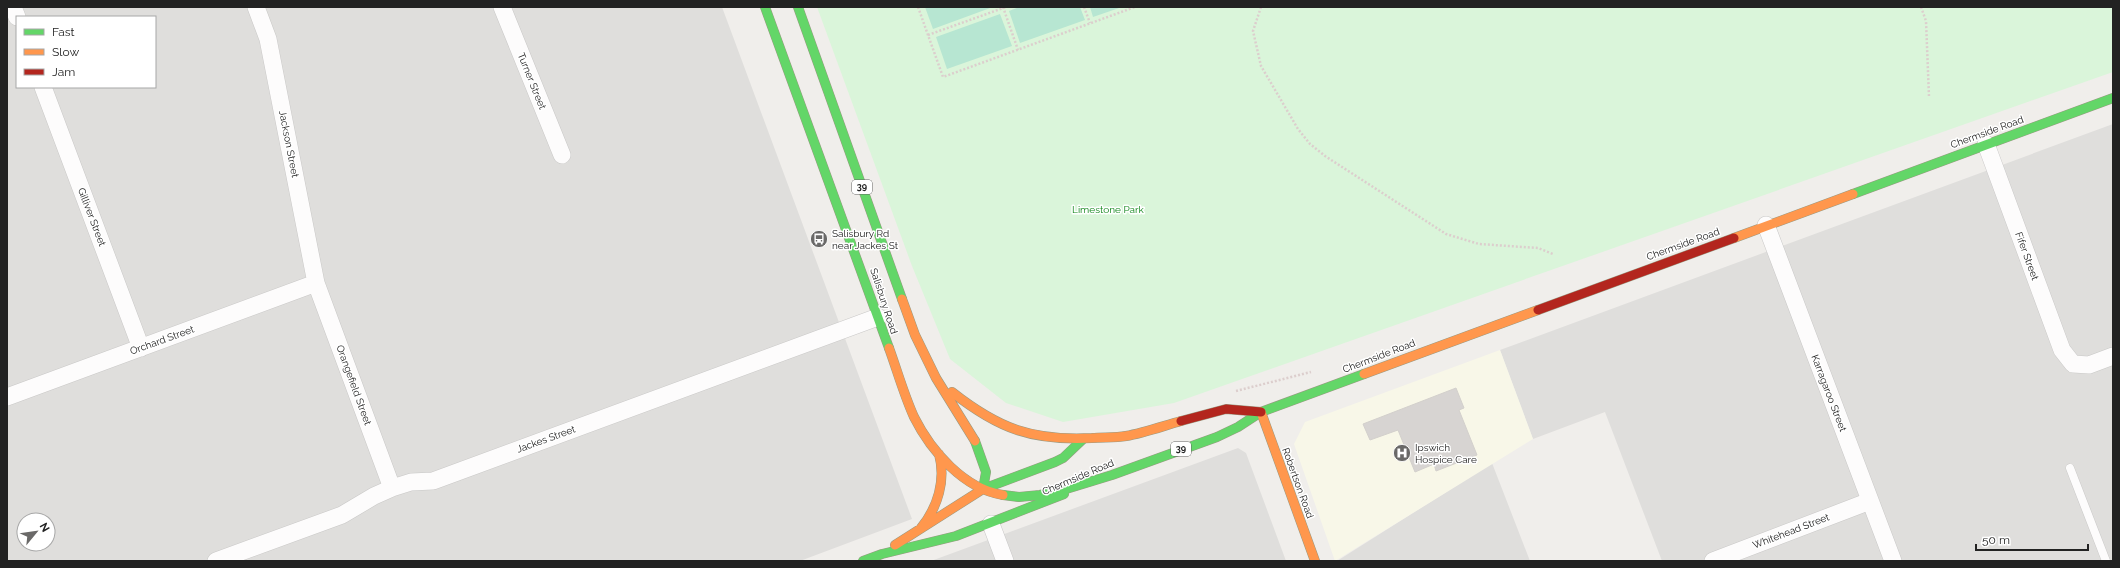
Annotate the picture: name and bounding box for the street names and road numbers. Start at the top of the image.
street label: Turner Street [516,51,549,111]
street label: Jackson Street [277,110,301,179]
street label: Chermside Road [1949,114,2025,150]
road number: 39 [852,180,872,194]
street label: Gilliver Street [76,186,108,248]
street label: Chermside Road [1645,226,1721,262]
street label: Fifer Street [2013,230,2041,282]
street label: Salisbury Road [868,267,900,335]
street label: Orchard Street [128,323,196,357]
street label: Chermside Road [1341,337,1417,375]
street label: Orangefield Street [334,343,374,427]
street label: Karragaroo Street [1809,353,1849,434]
street label: Jackes Street [515,423,577,455]
road number: 39 [1171,442,1191,456]
street label: Robertson Road [1280,446,1316,520]
street label: Chermside Road [1040,457,1116,497]
street label: Whitehead Street [1751,511,1832,551]

